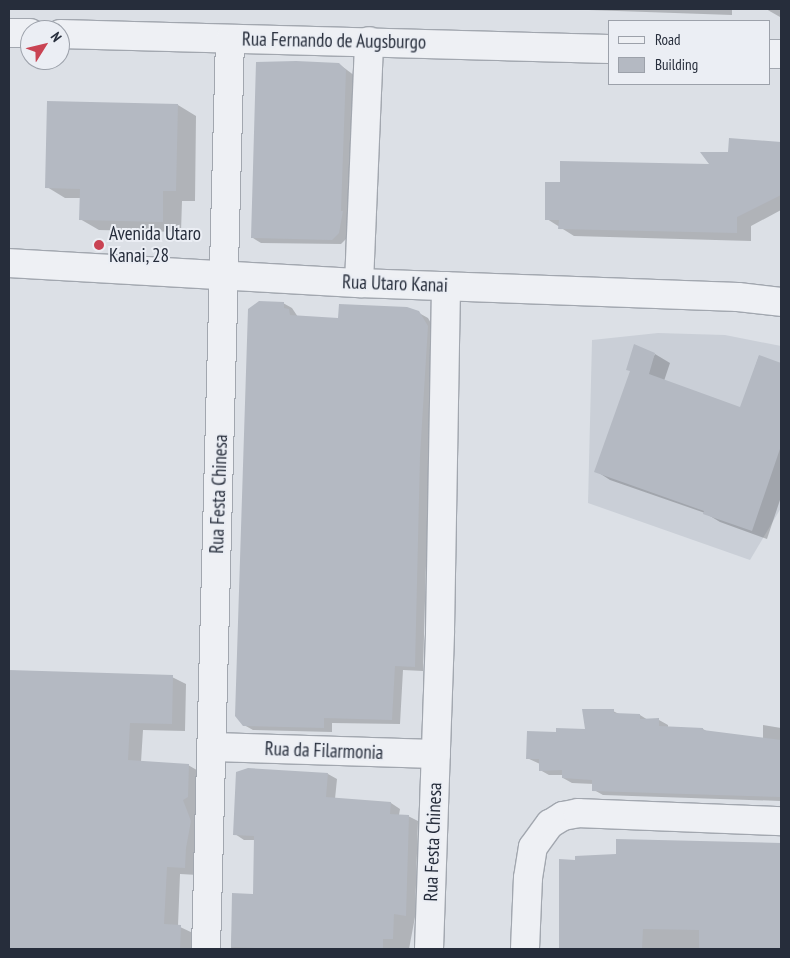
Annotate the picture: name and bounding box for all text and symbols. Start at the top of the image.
north arrow [20,20,70,70]
legend [608,20,770,85]
text: N [47,28,66,45]
street label: Rua Fernando de Augsburgo [241,28,427,54]
text: Road [655,30,681,49]
text: Building [655,55,698,74]
place label: Avenida Utaro Kanai, 28 [109,223,201,267]
marker: Avenida Utaro Kanai, 28 [93,239,105,251]
street label: Rua Utaro Kanai [342,271,448,297]
street label: Rua Festa Chinesa [206,434,232,554]
street label: Rua da Filarmonia [264,738,384,764]
street label: Rua Festa Chinesa [420,782,446,902]

